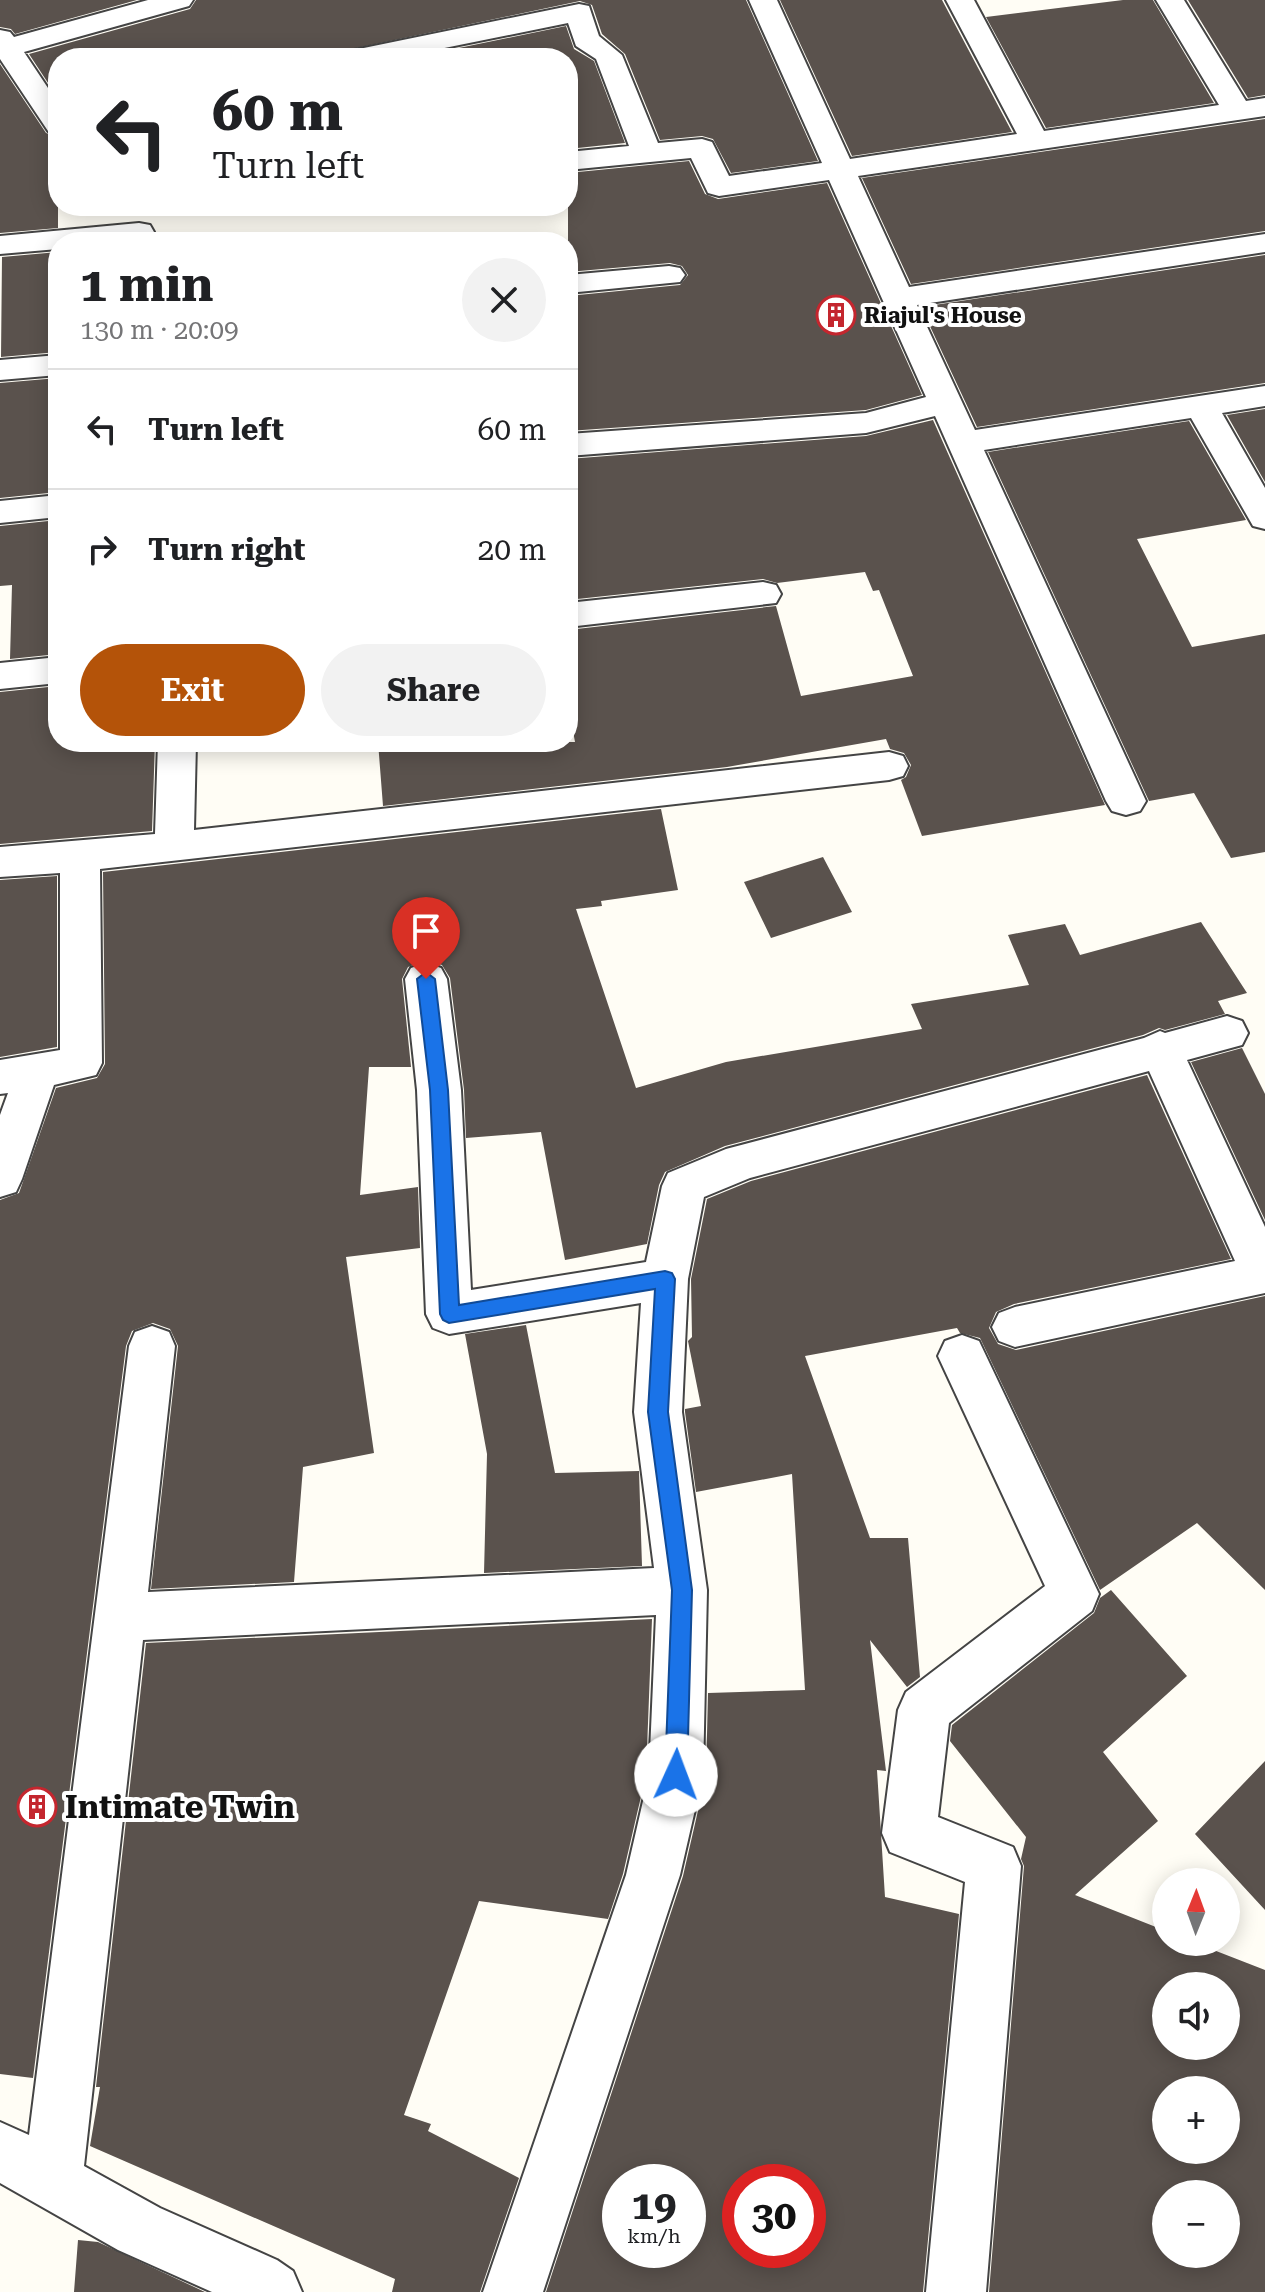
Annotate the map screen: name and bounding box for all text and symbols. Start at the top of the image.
text: 60 m [212,78,343,144]
icon: left [80,80,184,184]
text: Turn left [212,145,364,187]
text: 1 min [80,257,213,313]
button: close [462,258,546,342]
building icon: Riajul's House [815,294,857,336]
place label: Riajul's House [864,303,1022,328]
text: 130 m · 20:09 [80,315,239,345]
icon: left [80,407,124,451]
text: Turn left [148,412,284,447]
text: 60 m [477,412,546,447]
icon: right [80,527,124,571]
text: Turn right [148,532,305,567]
text: 20 m [477,532,546,567]
button: Exit [80,644,305,736]
button: Share [321,644,546,736]
pin [392,897,460,979]
icon: arrive [404,909,448,953]
position arrow [634,1733,718,1817]
building icon: Intimate Twin [16,1786,58,1828]
place label: Intimate Twin [65,1788,295,1826]
north arrow [1152,1868,1240,1956]
map controls [1152,1868,1240,2268]
button: sound [1152,1972,1240,2060]
button: + [1152,2076,1240,2164]
speed limit sign: 30 [722,2164,826,2268]
button: − [1152,2180,1240,2268]
text: 19 [632,2182,676,2229]
text: km/h [627,2224,681,2248]

